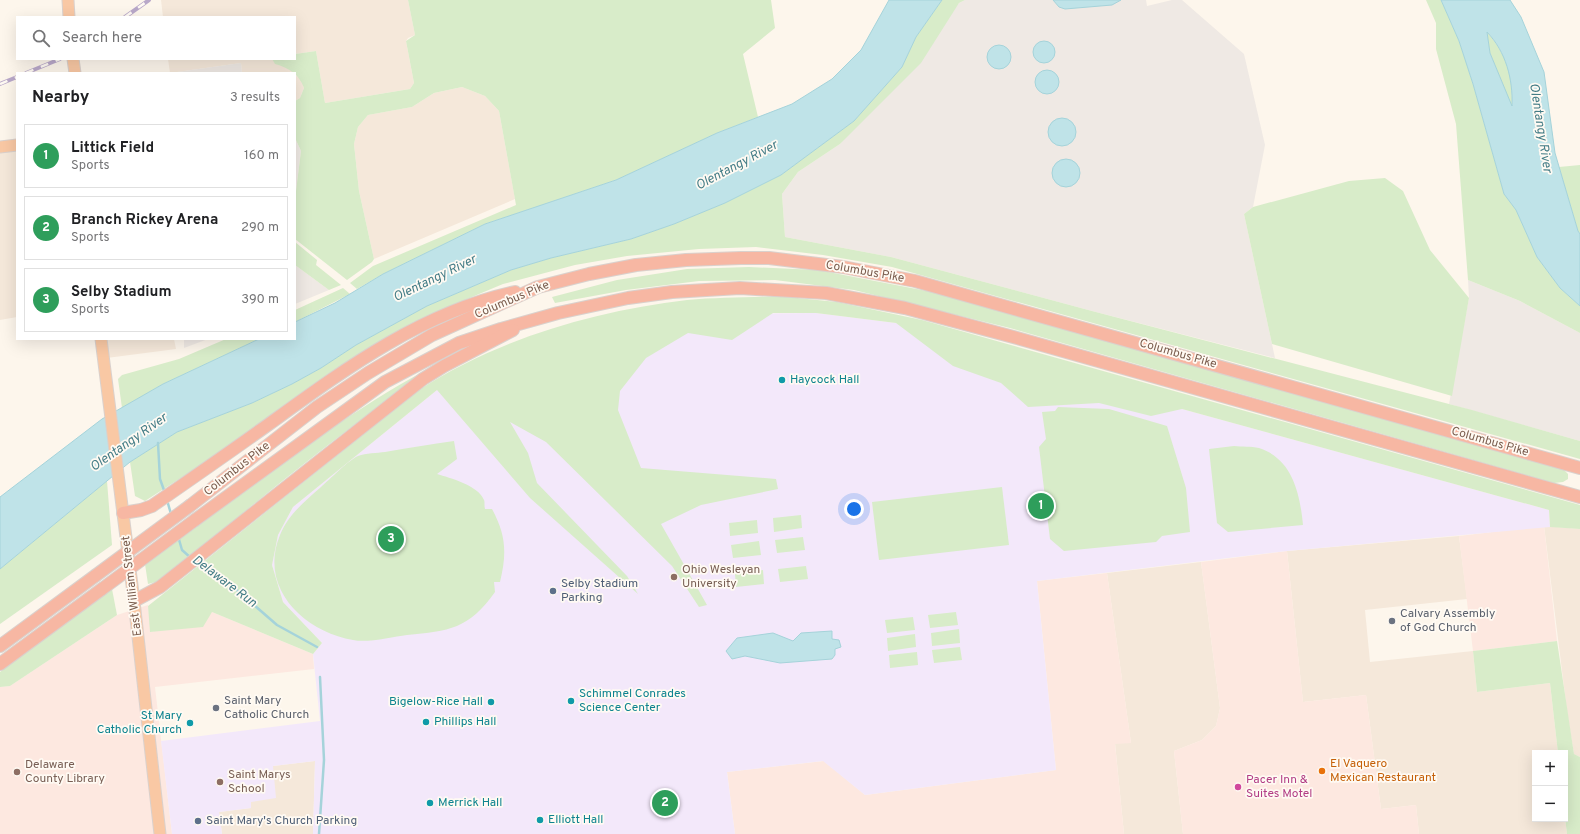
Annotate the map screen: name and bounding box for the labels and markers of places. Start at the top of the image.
place label: Haycock Hall [790,372,859,388]
marker: Haycock Hall [777,375,787,385]
pin: 1 [1028,491,1054,521]
pin: 3 [378,524,404,554]
place label: Ohio Wesleyan University [682,562,760,592]
marker: Ohio Wesleyan University [669,572,679,582]
place label: Selby Stadium Parking [561,576,638,606]
marker: Selby Stadium Parking [548,586,558,596]
place label: Calvary Assembly of God Church [1400,606,1495,636]
marker: Calvary Assembly of God Church [1387,616,1397,626]
place label: Schimmel Conrades Science Center [579,686,686,716]
place label: Saint Mary Catholic Church [224,693,309,723]
place label: Bigelow-Rice Hall [389,694,483,710]
marker: Schimmel Conrades Science Center [566,696,576,706]
marker: Bigelow-Rice Hall [486,697,496,707]
marker: Saint Mary Catholic Church [211,703,221,713]
place label: St Mary Catholic Church [97,708,182,738]
place label: Phillips Hall [434,714,496,730]
marker: Phillips Hall [421,717,431,727]
marker: St Mary Catholic Church [185,718,195,728]
place label: El Vaquero Mexican Restaurant [1330,756,1436,786]
place label: Delaware County Library [25,757,105,787]
marker: El Vaquero Mexican Restaurant [1317,766,1327,776]
marker: Delaware County Library [12,767,22,777]
place label: Saint Marys School [228,767,291,797]
place label: Pacer Inn & Suites Motel [1246,772,1312,802]
marker: Saint Marys School [215,777,225,787]
marker: Pacer Inn & Suites Motel [1233,782,1243,792]
pin: 2 [652,788,678,818]
place label: Merrick Hall [438,795,502,811]
marker: Merrick Hall [425,798,435,808]
place label: Elliott Hall [548,812,603,828]
place label: Saint Mary's Church Parking [206,813,357,829]
marker: Elliott Hall [535,815,545,825]
marker: Saint Mary's Church Parking [193,816,203,826]

